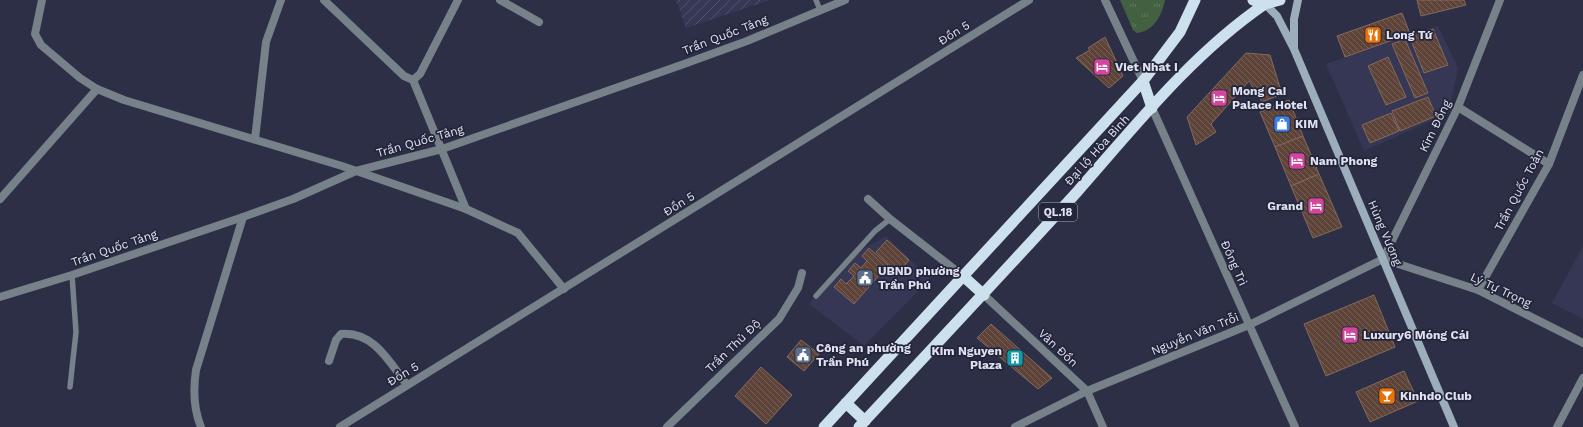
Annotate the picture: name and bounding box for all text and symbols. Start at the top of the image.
street label: Trần Quốc Tảng [680,12,770,58]
street label: Đồn 5 [936,18,972,48]
restaurant icon: Long Tứ [1363,25,1383,45]
place label: Long Tứ [1386,28,1433,42]
hotel icon: Viet Nhat I [1092,57,1112,77]
place label: Viet Nhat I [1115,60,1178,74]
place label: Mong Cai Palace Hotel [1232,84,1307,112]
hotel icon: Mong Cai Palace Hotel [1209,88,1229,108]
street label: Kim Đồng [1416,97,1454,154]
street label: Đại lộ Hòa Bình [1062,112,1132,188]
shop icon: KIM [1272,114,1292,134]
place label: KIM [1295,117,1318,131]
street label: Trần Quốc Tảng [375,122,466,160]
street label: Trần Quốc Toản [1491,147,1547,233]
hotel icon: Nam Phong [1287,151,1307,171]
place label: Nam Phong [1310,154,1378,168]
street label: Đồn 5 [661,189,697,219]
hotel icon: Grand [1306,196,1326,216]
street label: Hùng Vương [1365,198,1405,268]
place label: Grand [1267,199,1303,213]
road number: QL.18 [1039,203,1077,221]
street label: Trần Quốc Tảng [69,227,159,269]
street label: Đông Trì [1218,238,1250,288]
place label: UBND phường Trần Phú [878,264,960,292]
public building icon: UBND phường Trần Phú [855,268,875,288]
street label: Lý Tự Trọng [1468,270,1534,310]
street label: Nguyễn Văn Trỗi [1149,310,1241,358]
street label: Trần Thủ Độ [703,316,763,376]
hotel icon: Luxury6 Móng Cái [1340,325,1360,345]
street label: Vân Đồn [1035,326,1081,370]
place label: Luxury6 Móng Cái [1363,328,1469,342]
place label: Công an phường Trần Phú [816,341,911,369]
place label: Kim Nguyen Plaza [931,344,1002,372]
public building icon: Công an phường Trần Phú [793,345,813,365]
building icon: Kim Nguyen Plaza [1005,348,1025,368]
street label: Đồn 5 [385,359,421,389]
bar icon: Kinhdo Club [1377,386,1397,406]
place label: Kinhdo Club [1400,389,1472,403]

